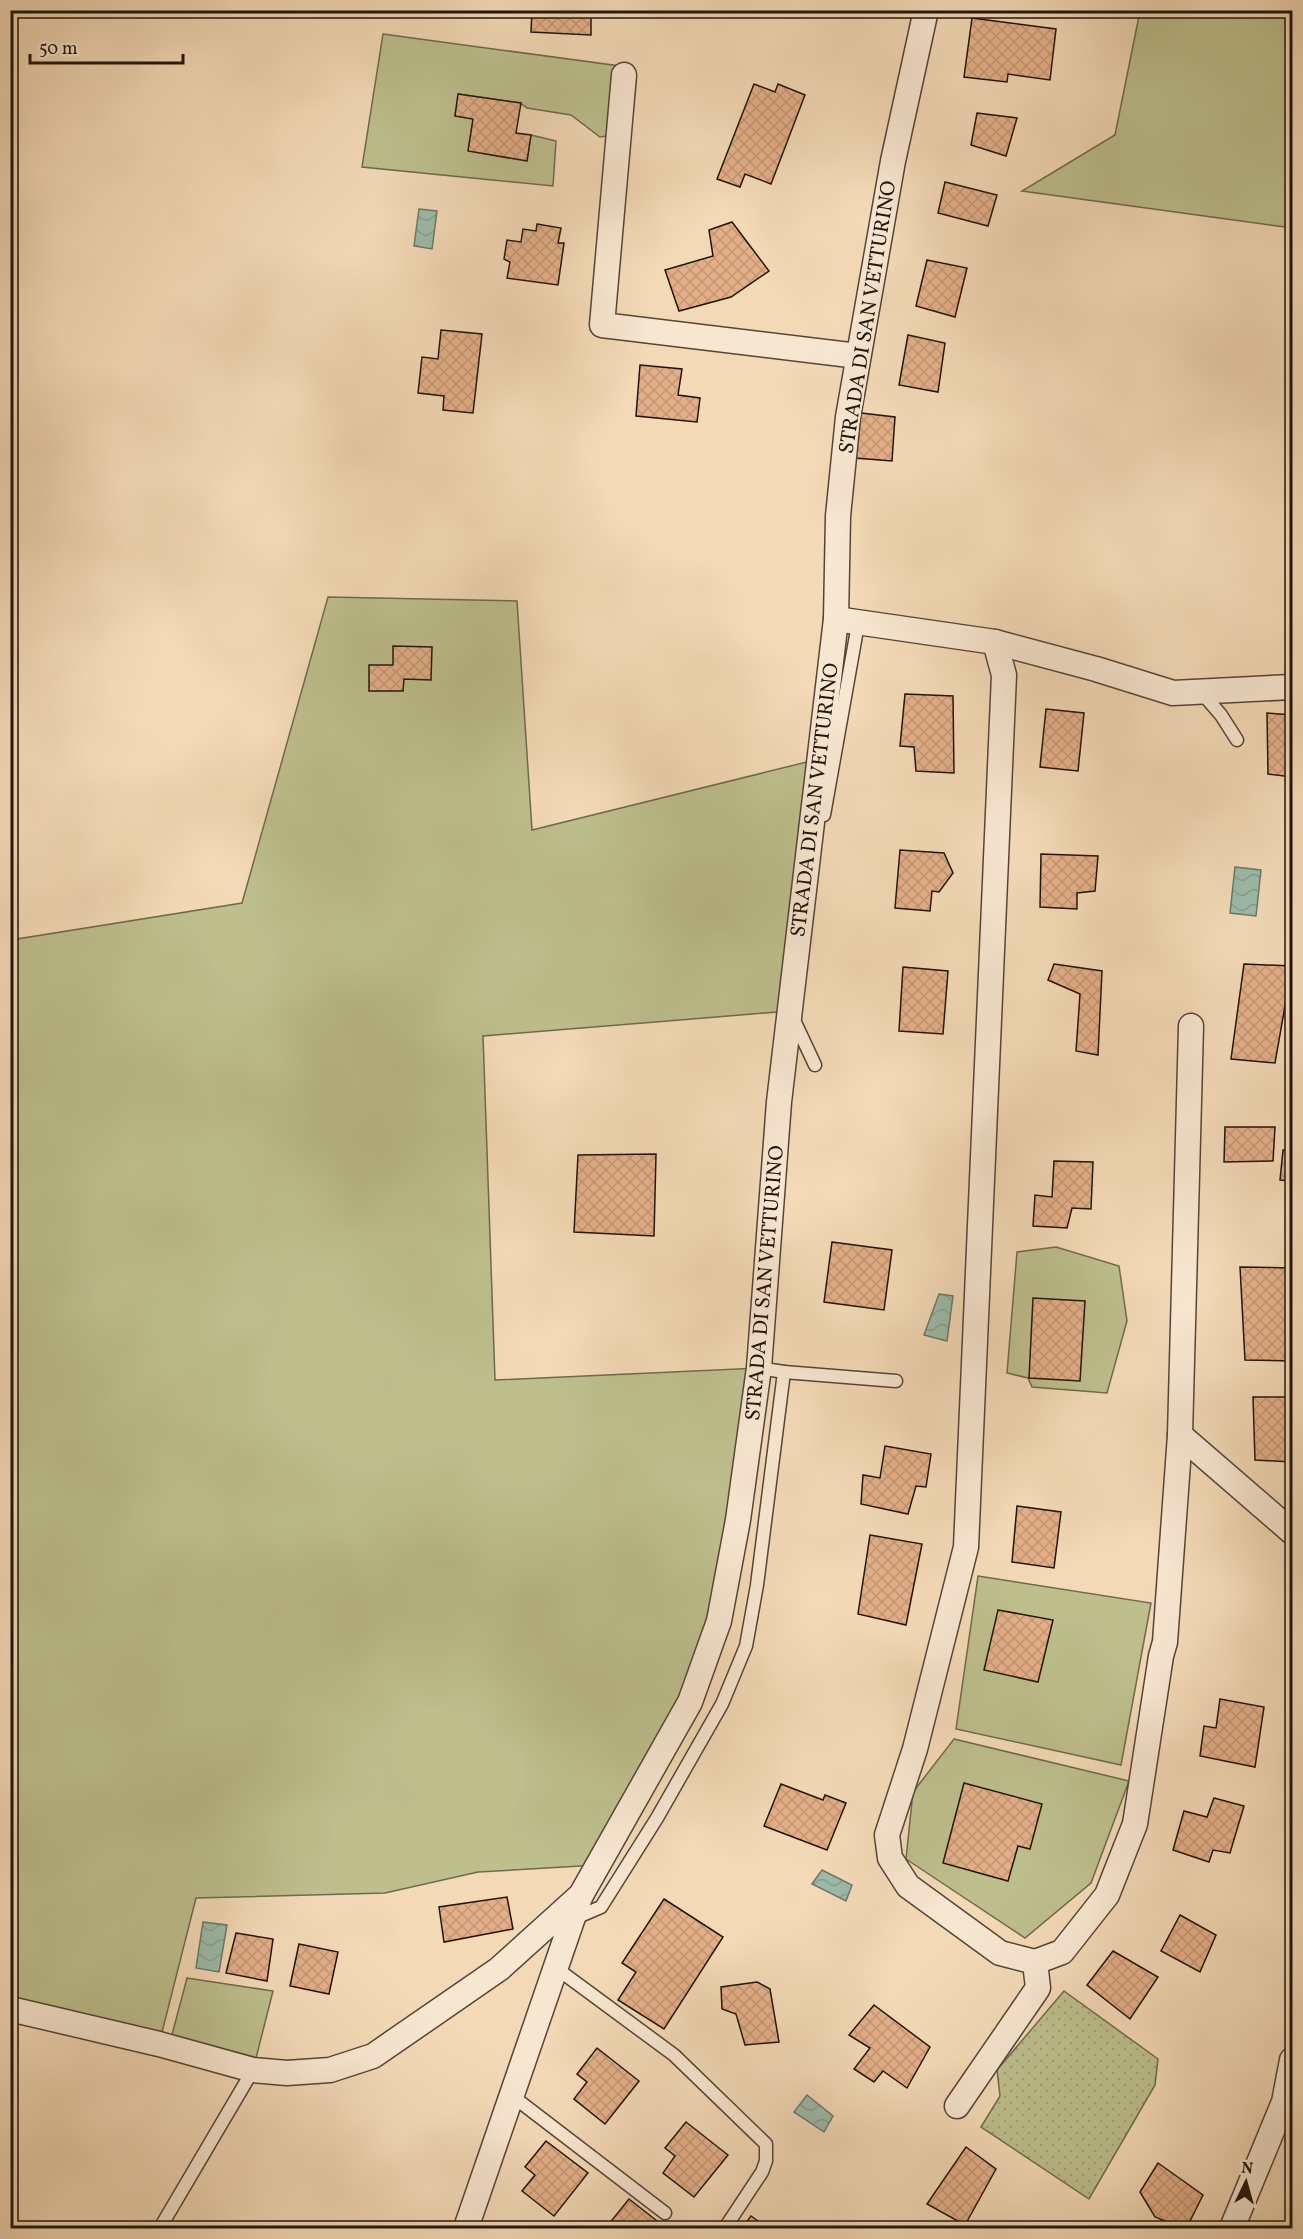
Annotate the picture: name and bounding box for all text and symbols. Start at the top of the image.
scale bar [30,27,183,65]
text: 50 m [39,37,78,62]
street label: STRADA DI SAN VETTURINO [833,179,904,456]
street label: STRADA DI SAN VETTURINO [784,661,847,939]
street label: STRADA DI SAN VETTURINO [739,1144,792,1422]
north arrow [1216,2152,1276,2212]
text: N [1240,2158,1254,2181]

